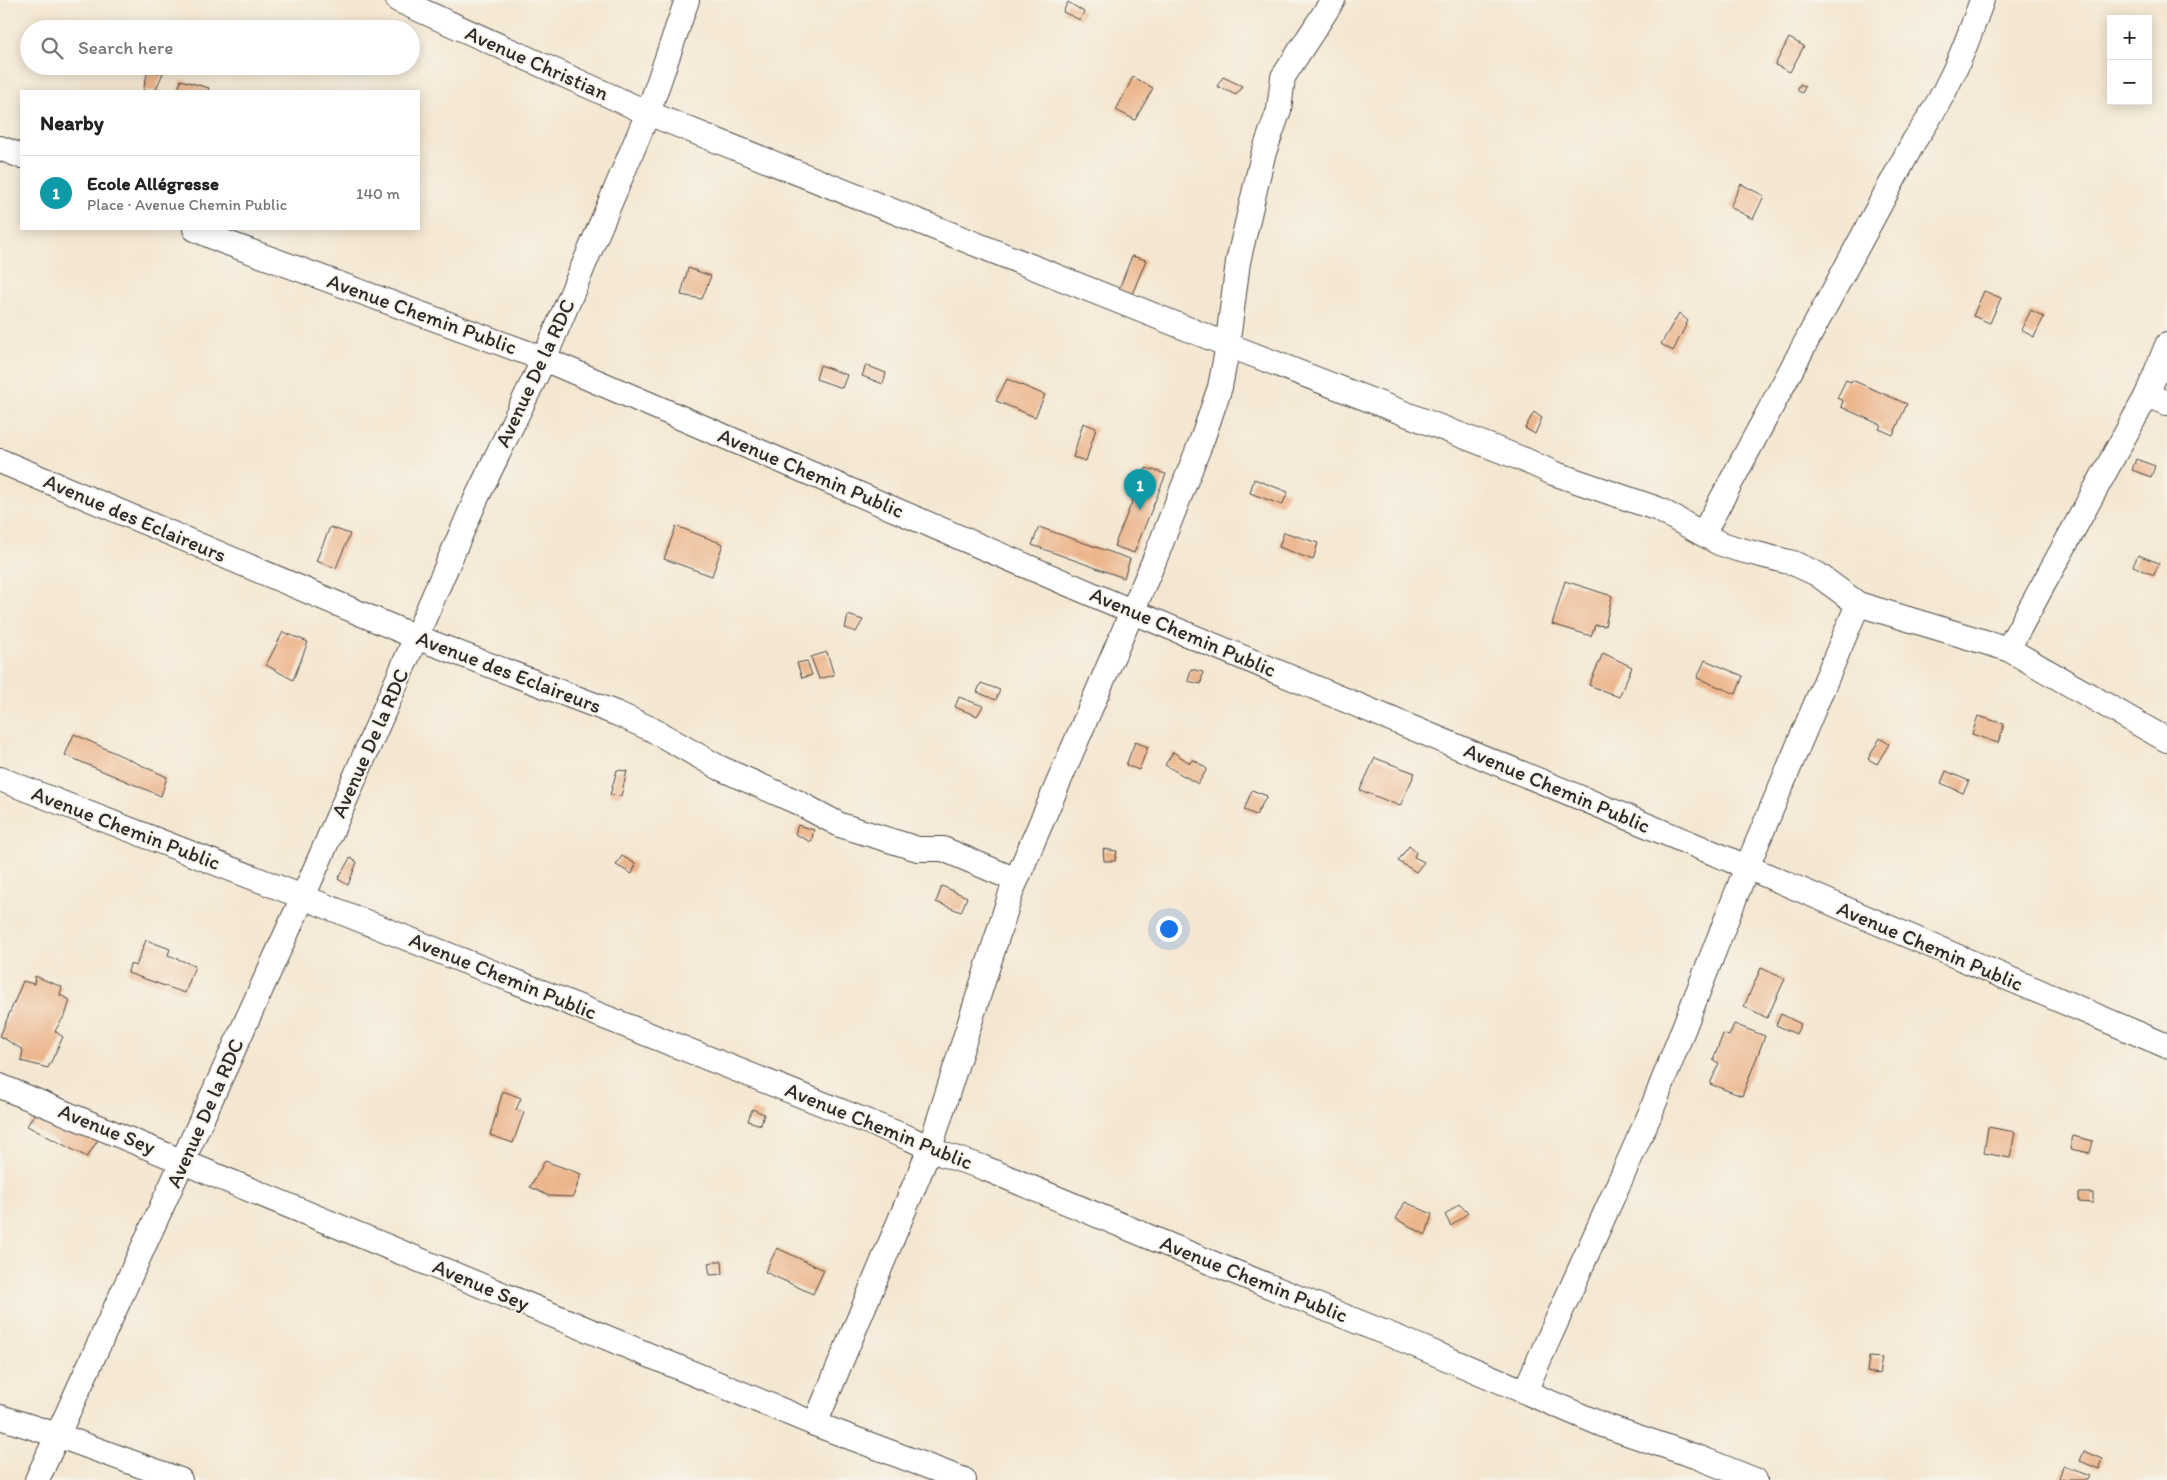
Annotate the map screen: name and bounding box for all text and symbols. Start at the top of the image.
map controls [2107,15,2152,105]
button: + [2107,15,2152,60]
search box [20,20,420,75]
street label: Avenue Christian [462,20,613,105]
icon: search [38,34,66,62]
text: Search here [78,36,173,59]
button: − [2107,60,2152,105]
text: Nearby [40,110,104,135]
text: Ecole Allégresse [87,172,219,195]
text: 1 [52,184,60,203]
text: 140 m [356,184,400,203]
text: Place · Avenue Chemin Public [87,195,287,214]
street label: Avenue Chemin Public [324,268,520,359]
street label: Avenue De la RDC [489,295,580,451]
street label: Avenue Chemin Public [714,422,908,523]
street label: Avenue des Eclaireurs [40,468,230,567]
pin: 1 [1124,469,1156,510]
street label: Avenue Chemin Public [1086,581,1280,682]
street label: Avenue des Eclaireurs [413,625,605,718]
street label: Avenue De la RDC [325,664,414,821]
street label: Avenue Chemin Public [1460,737,1654,838]
street label: Avenue Chemin Public [29,780,224,875]
street label: Avenue Chemin Public [1833,895,2027,996]
your location [1156,916,1182,942]
street label: Avenue Chemin Public [406,927,600,1025]
street label: Avenue De la RDC [160,1034,249,1191]
street label: Avenue Chemin Public [782,1077,976,1175]
street label: Avenue Sey [55,1098,159,1159]
street label: Avenue Chemin Public [1157,1230,1351,1328]
street label: Avenue Sey [429,1253,533,1316]

